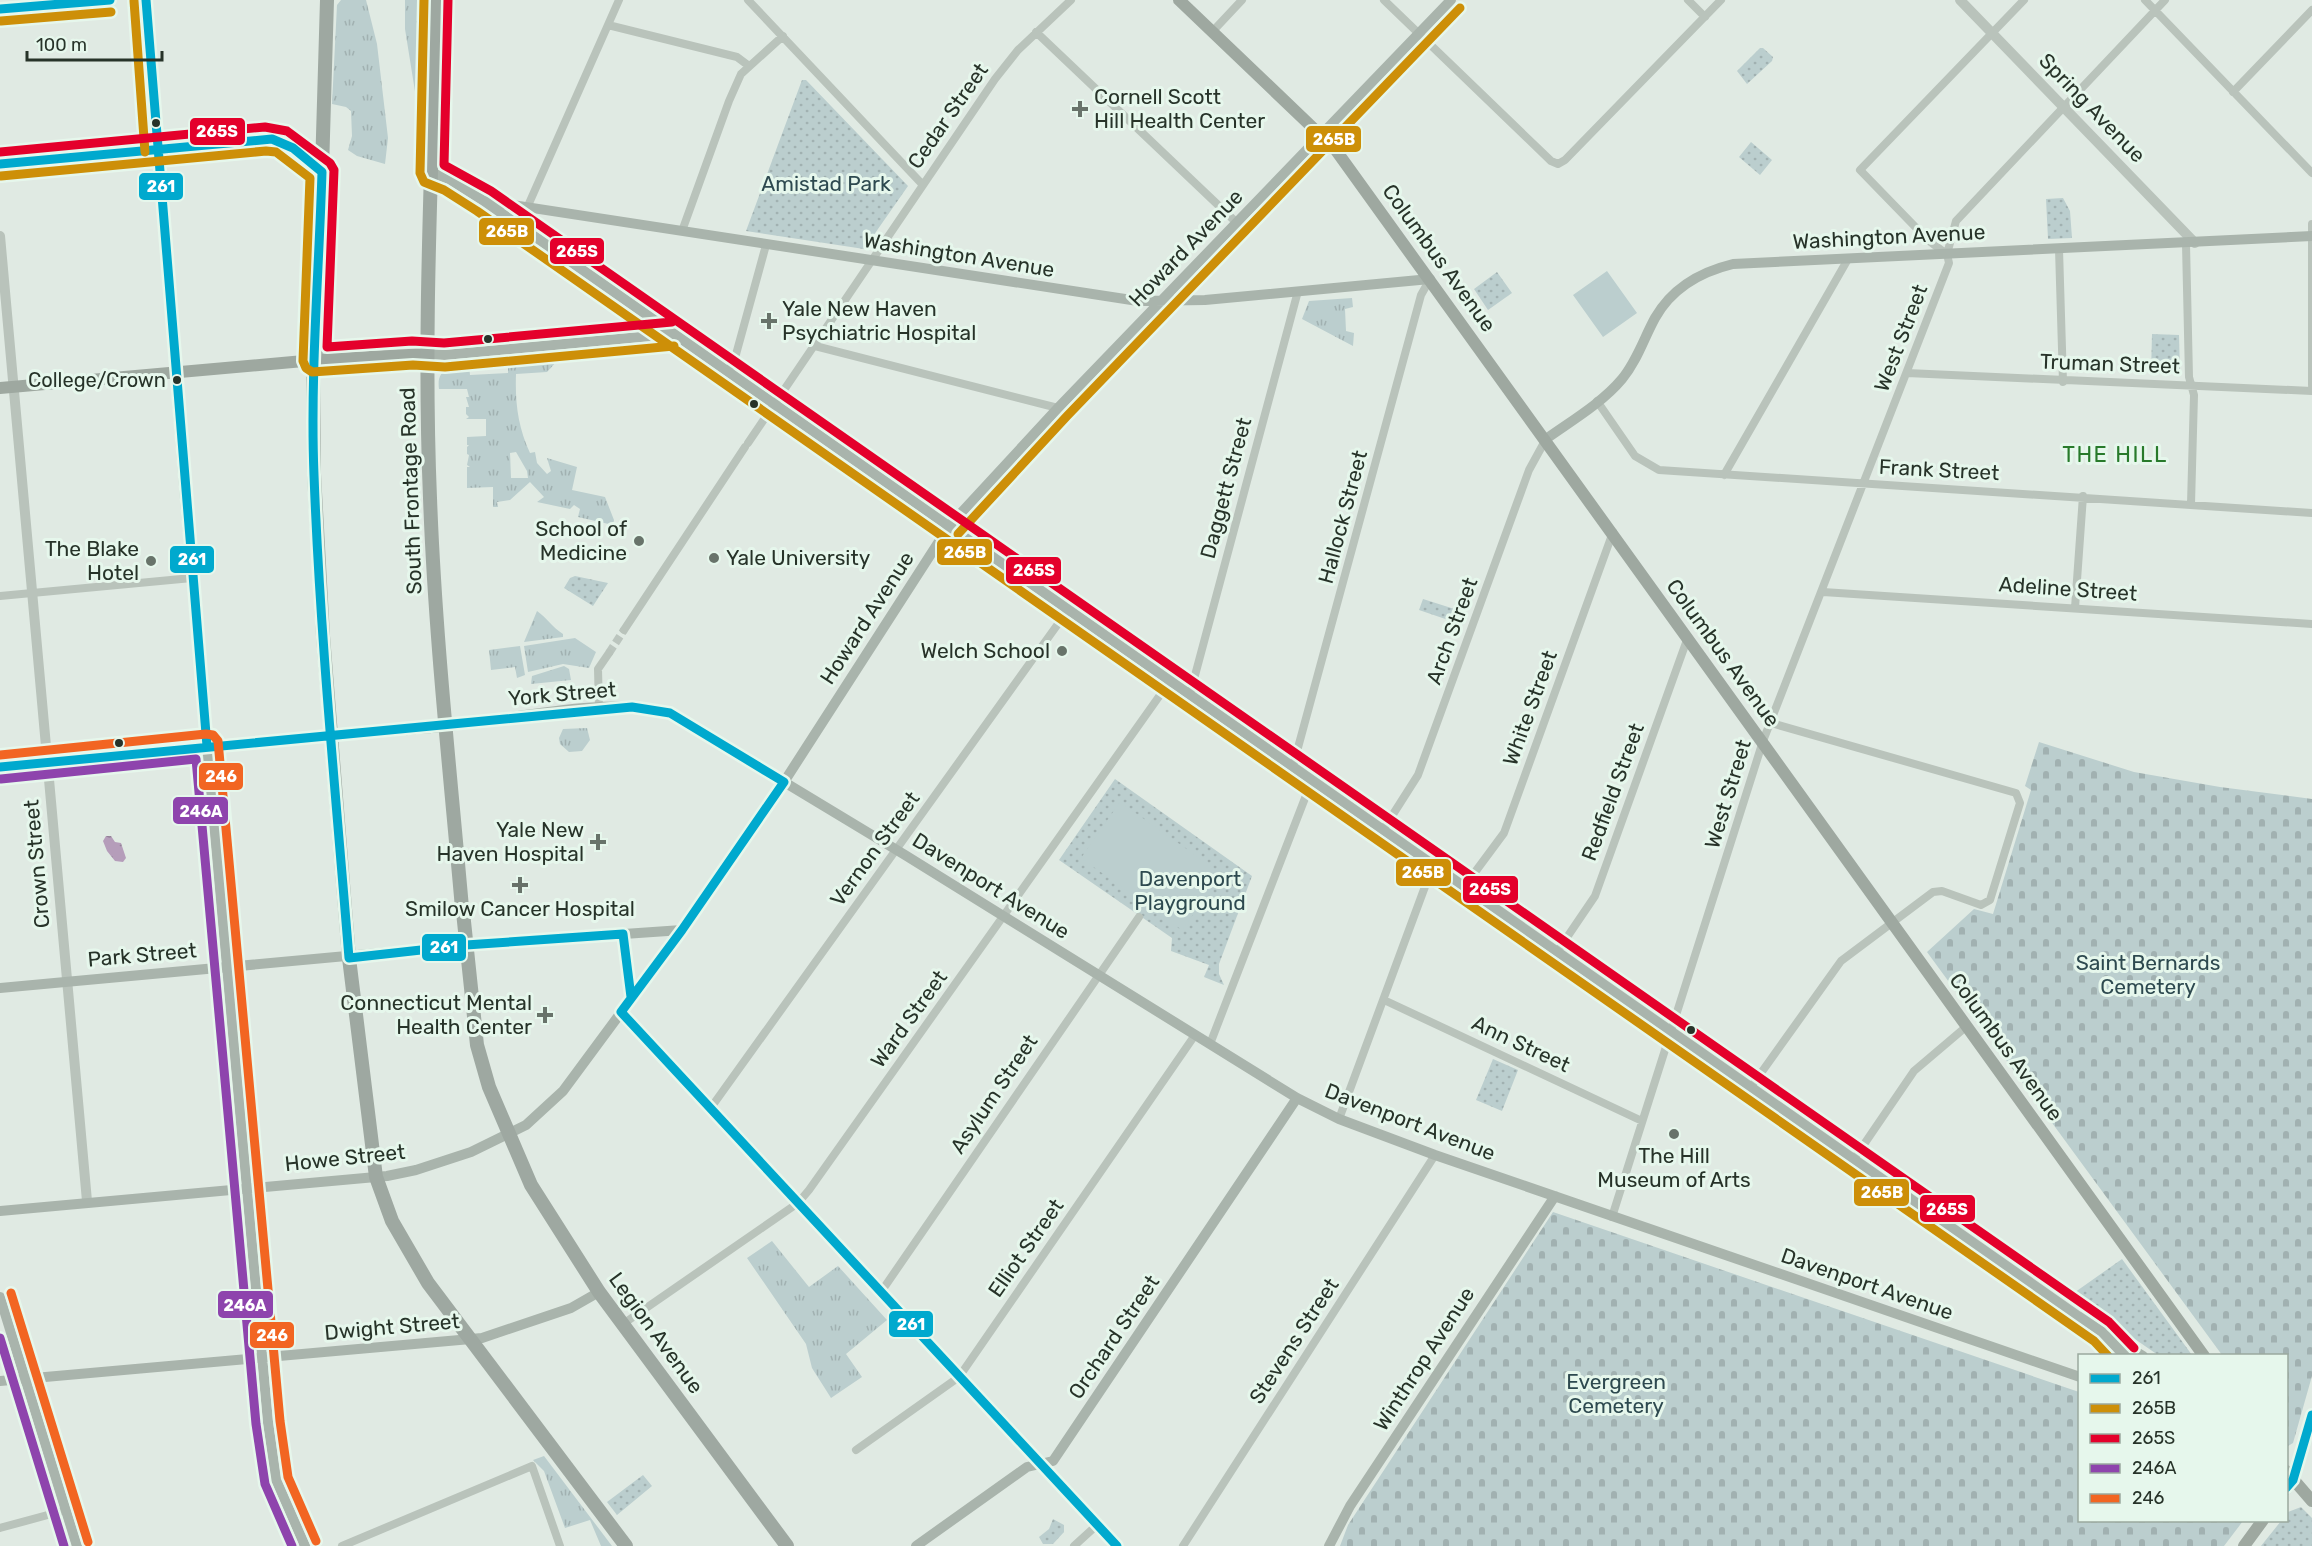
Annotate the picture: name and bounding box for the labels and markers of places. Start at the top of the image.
place label: Cornell Scott Hill Health Center [1094,84,1265,133]
marker: Cornell Scott Hill Health Center [1071,100,1089,118]
unlabelled marker [150,117,162,129]
place label: Yale New Haven Psychiatric Hospital [782,296,976,345]
marker: Yale New Haven Psychiatric Hospital [760,312,778,330]
unlabelled marker [482,333,494,345]
place label: College/Crown [28,368,166,392]
marker: College/Crown [171,374,183,386]
unlabelled marker [748,398,760,410]
place label: School of Medicine [535,516,627,565]
marker: School of Medicine [632,534,646,548]
place label: The Blake Hotel [45,536,139,585]
place label: Yale University [726,545,871,570]
marker: Yale University [707,551,721,565]
marker: The Blake Hotel [144,554,158,568]
place label: Welch School [921,638,1050,663]
marker: Welch School [1055,644,1069,658]
unlabelled marker [113,737,125,749]
place label: Yale New Haven Hospital [436,817,584,866]
marker: Yale New Haven Hospital [589,833,607,851]
marker: Smilow Cancer Hospital [511,876,529,894]
place label: Smilow Cancer Hospital [405,896,635,921]
place label: Connecticut Mental Health Center [340,990,532,1039]
marker: Connecticut Mental Health Center [536,1006,554,1024]
unlabelled marker [1685,1024,1697,1036]
marker: The Hill Museum of Arts [1667,1127,1681,1141]
place label: The Hill Museum of Arts [1597,1143,1751,1192]

